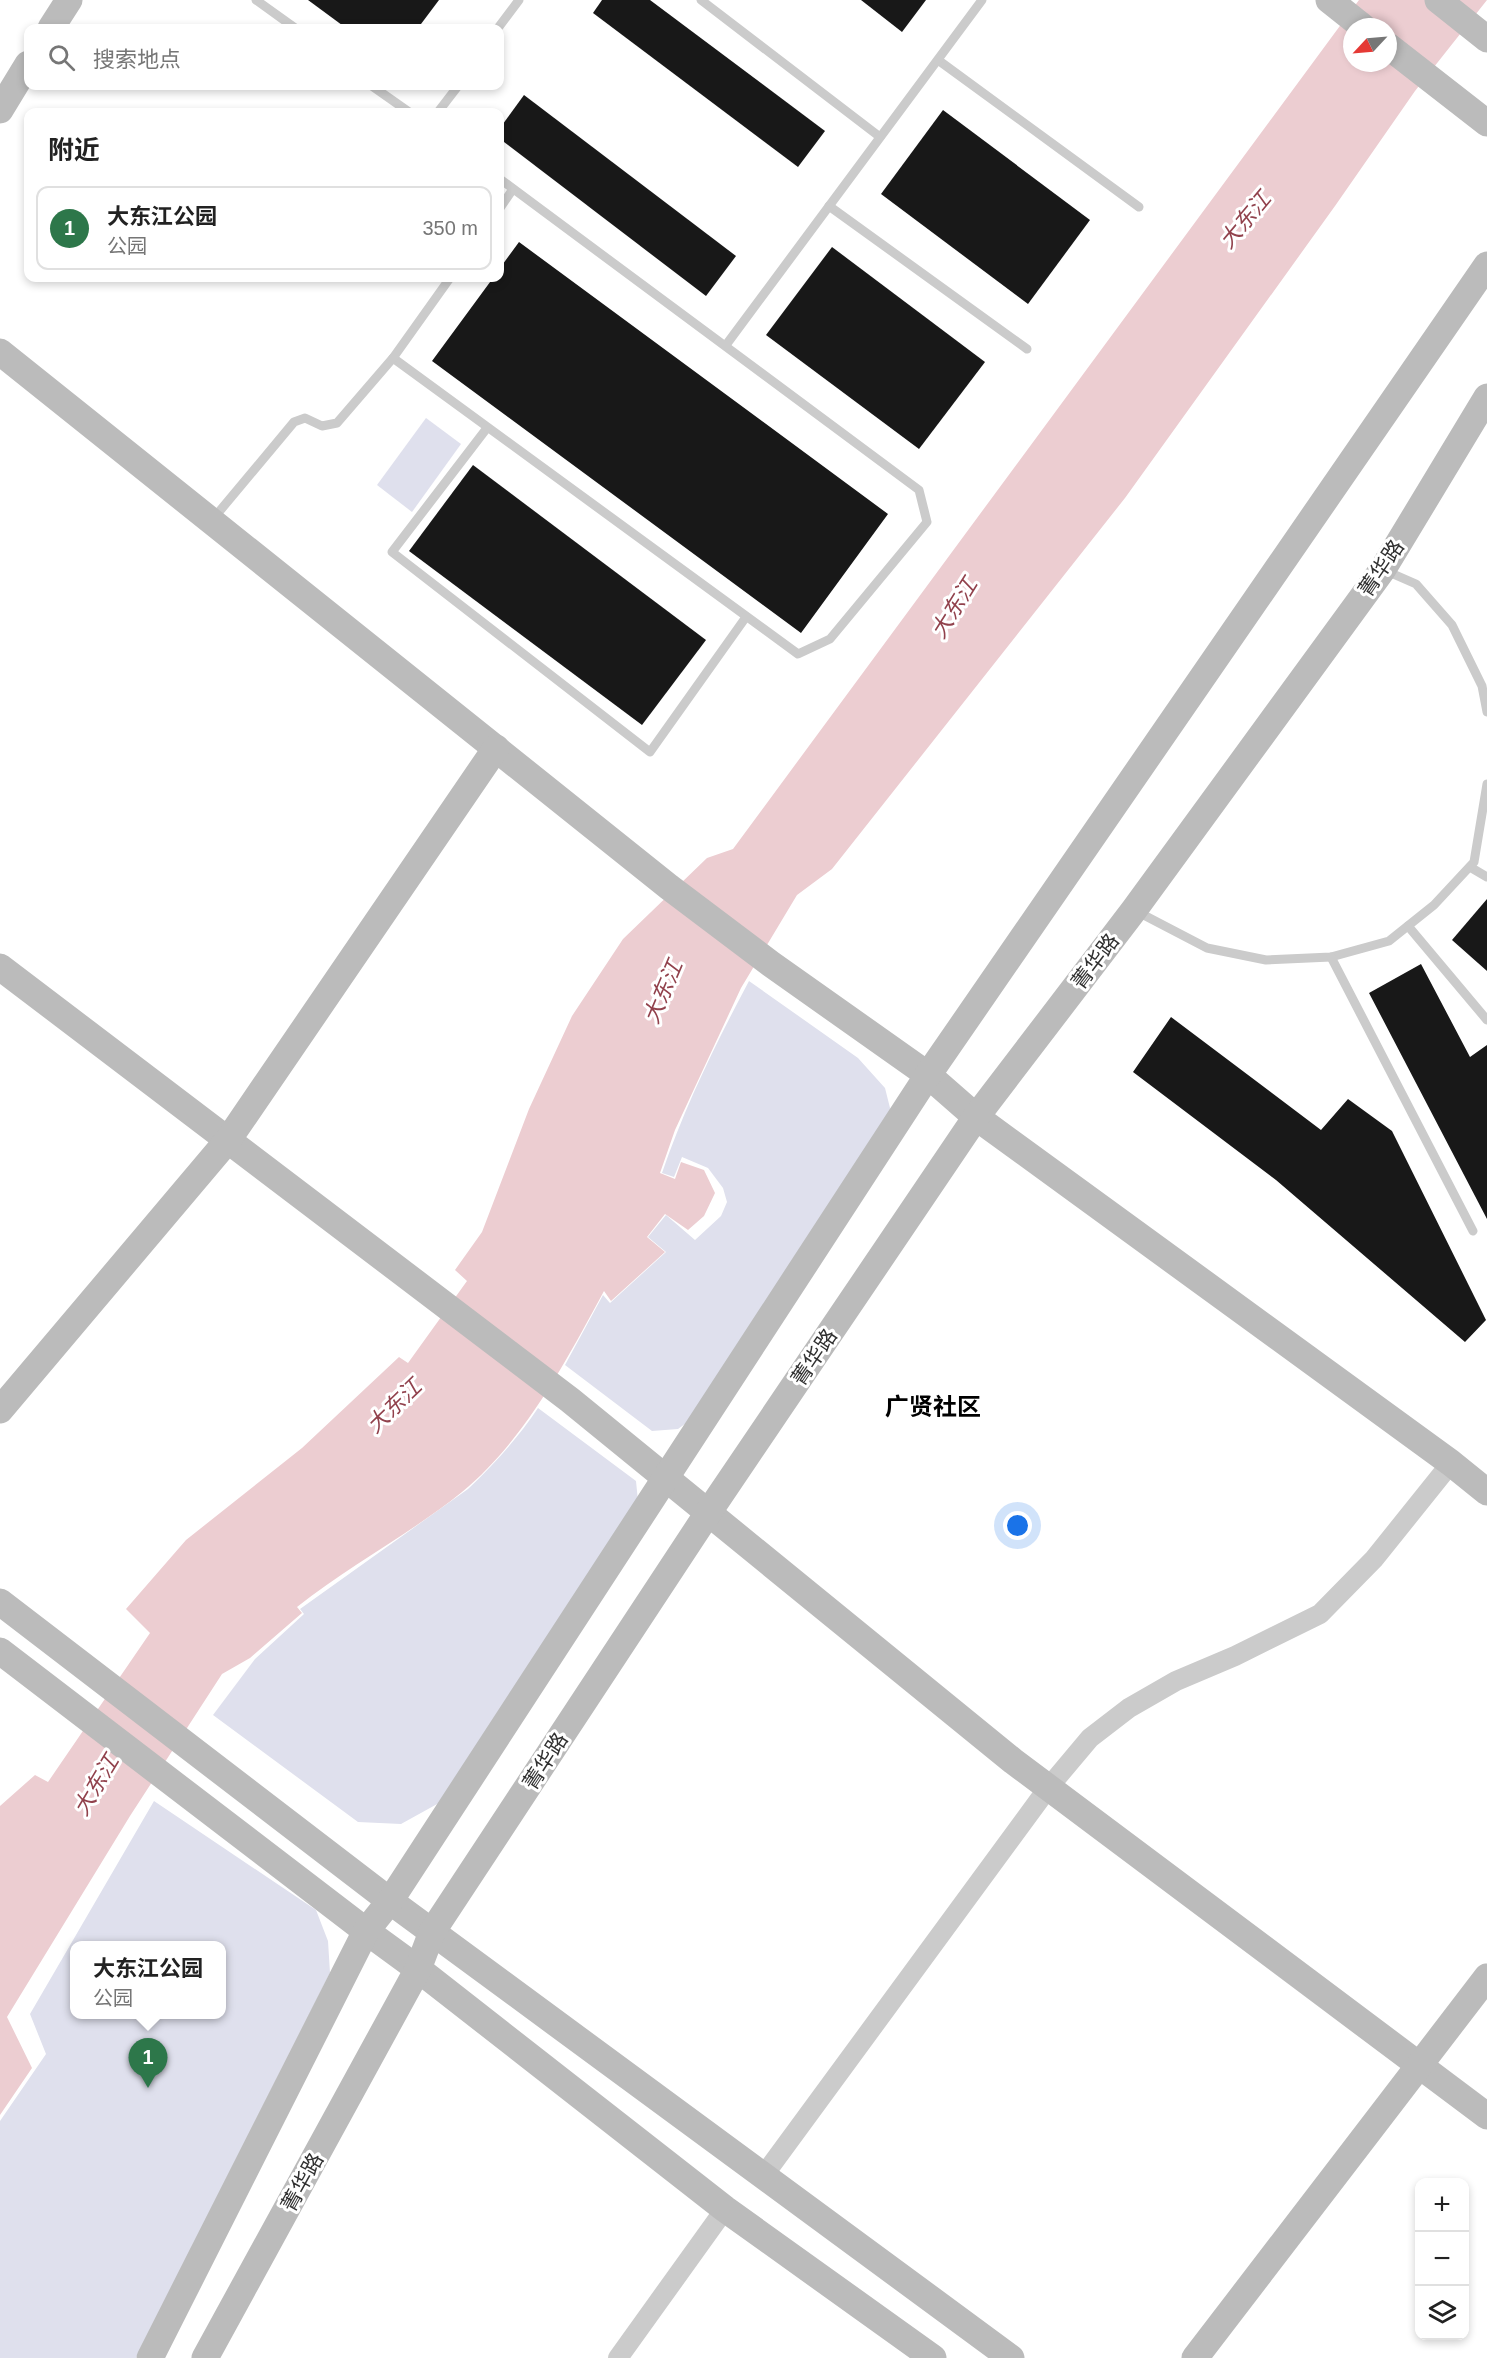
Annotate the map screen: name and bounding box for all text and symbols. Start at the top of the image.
north arrow [1343,18,1397,72]
search box [24,24,504,90]
icon: search [45,41,78,74]
text: 搜索地点 [93,47,181,72]
text: 附近 [48,135,100,165]
water label: 大东江 [1214,185,1277,253]
text: 大东江公园 [107,204,217,229]
text: 1 [64,217,75,239]
text: 350 m [422,217,478,239]
text: 公园 [107,235,147,257]
street label: 菁华路 [1354,535,1408,601]
water label: 大东江 [926,572,983,643]
street label: 菁华路 [1067,929,1123,993]
water label: 大东江 [639,955,688,1027]
street label: 菁华路 [787,1324,841,1390]
water label: 大东江 [362,1373,428,1438]
district label: 广贤社区 [885,1393,981,1420]
your location [1003,1511,1032,1540]
street label: 菁华路 [518,1728,572,1794]
water label: 大东江 [68,1749,125,1820]
popup [70,1941,226,2019]
text: 大东江公园 [93,1956,203,1981]
text: 公园 [93,1987,133,2009]
pin: 1 [128,2038,168,2088]
street label: 菁华路 [277,2149,327,2215]
map controls [1415,2178,1469,2340]
button: + [1415,2178,1469,2232]
button: − [1415,2232,1469,2286]
button: layers [1415,2286,1469,2340]

